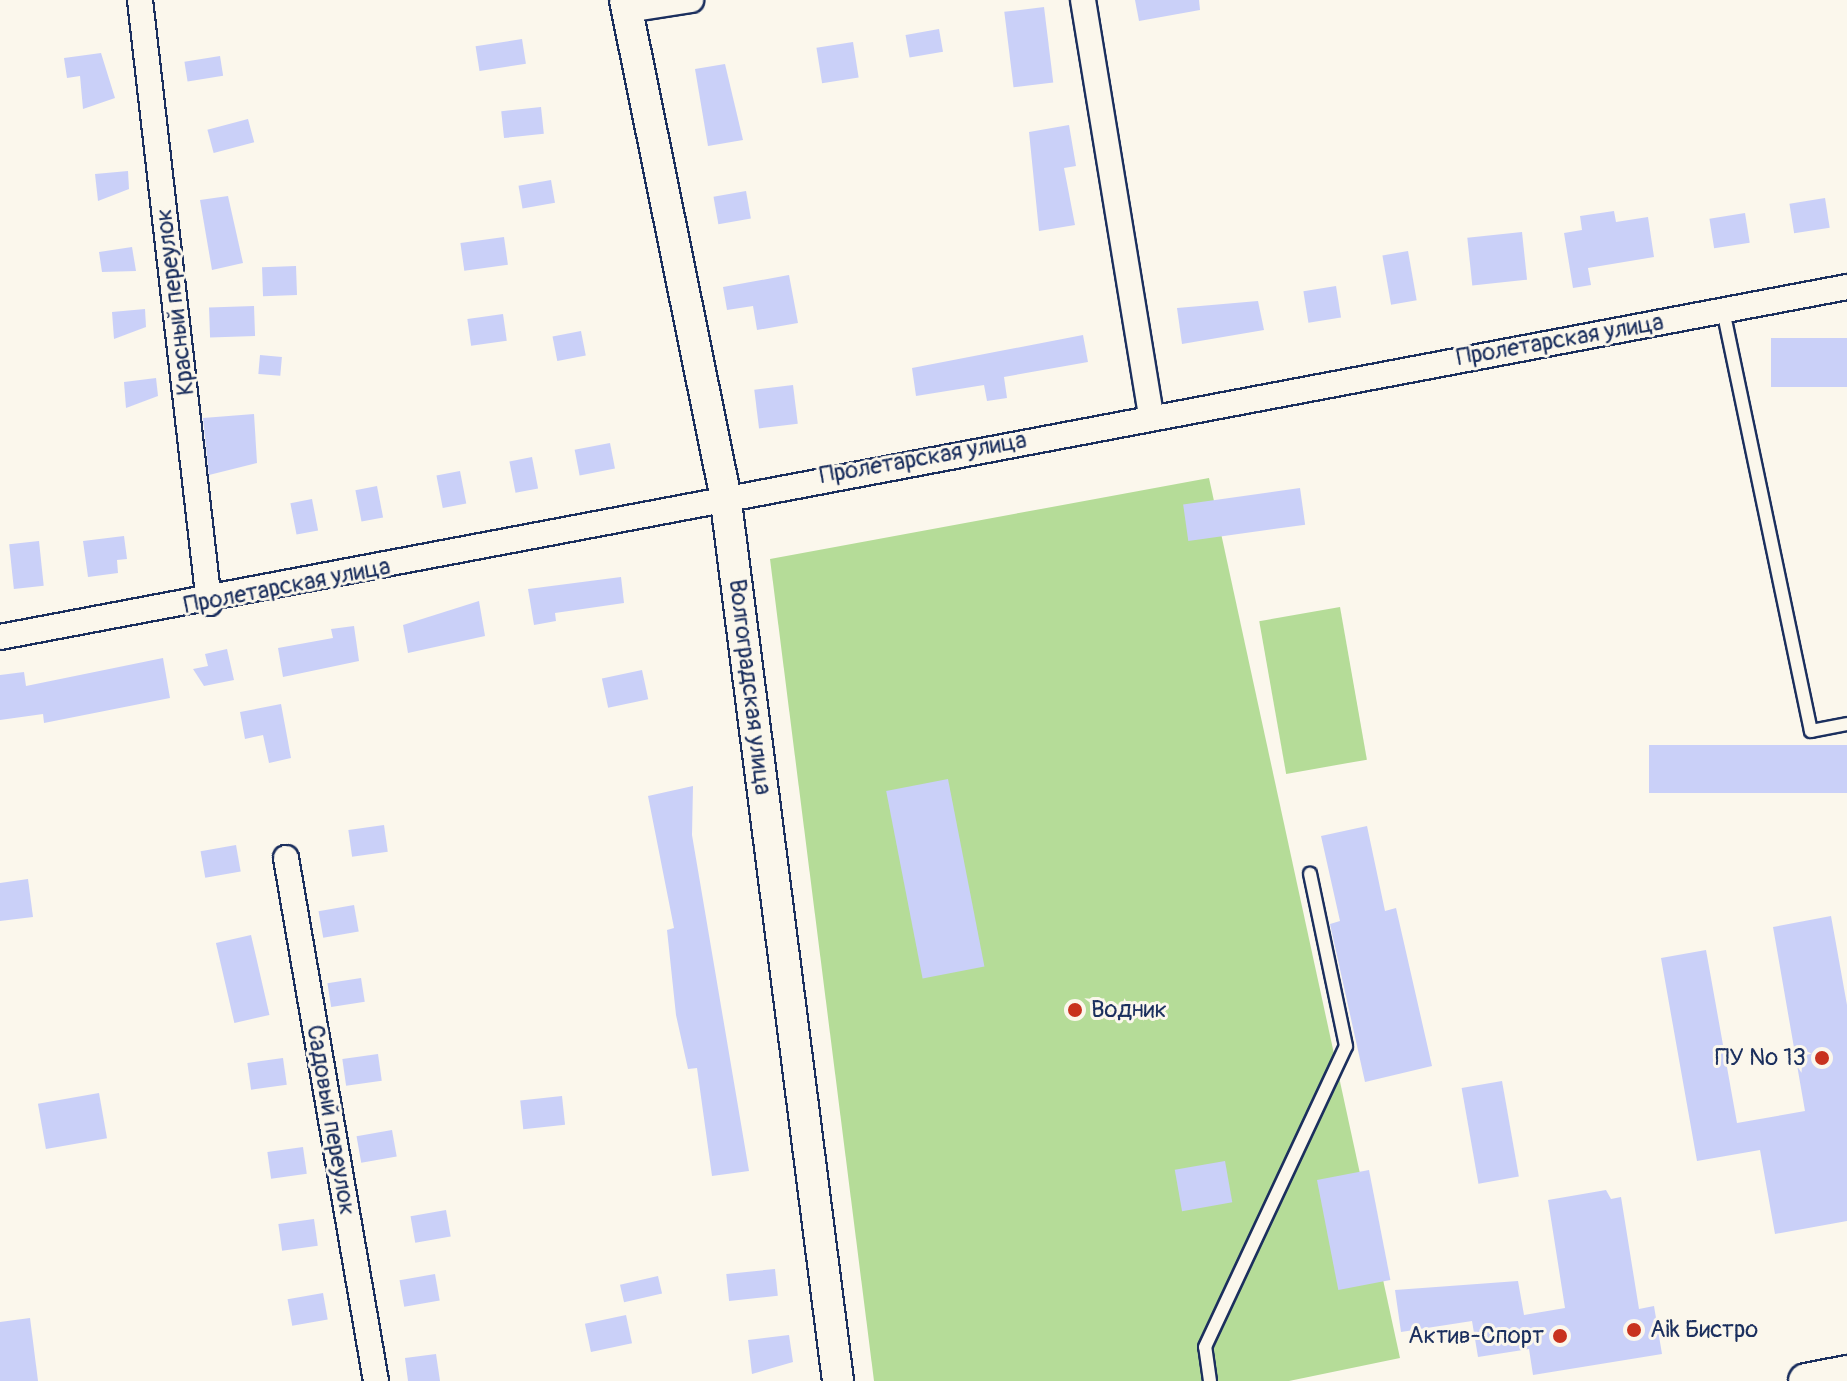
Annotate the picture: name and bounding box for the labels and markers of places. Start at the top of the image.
place label: Водник [1091,996,1167,1024]
marker: Водник [1066,1001,1084,1019]
place label: ПУ № 13 [1715,1044,1806,1072]
marker: ПУ № 13 [1813,1049,1831,1067]
place label: Aik Бистро [1650,1316,1758,1344]
marker: Aik Бистро [1625,1321,1643,1339]
place label: Актив-Спорт [1408,1322,1544,1350]
marker: Актив-Спорт [1551,1327,1569,1345]

